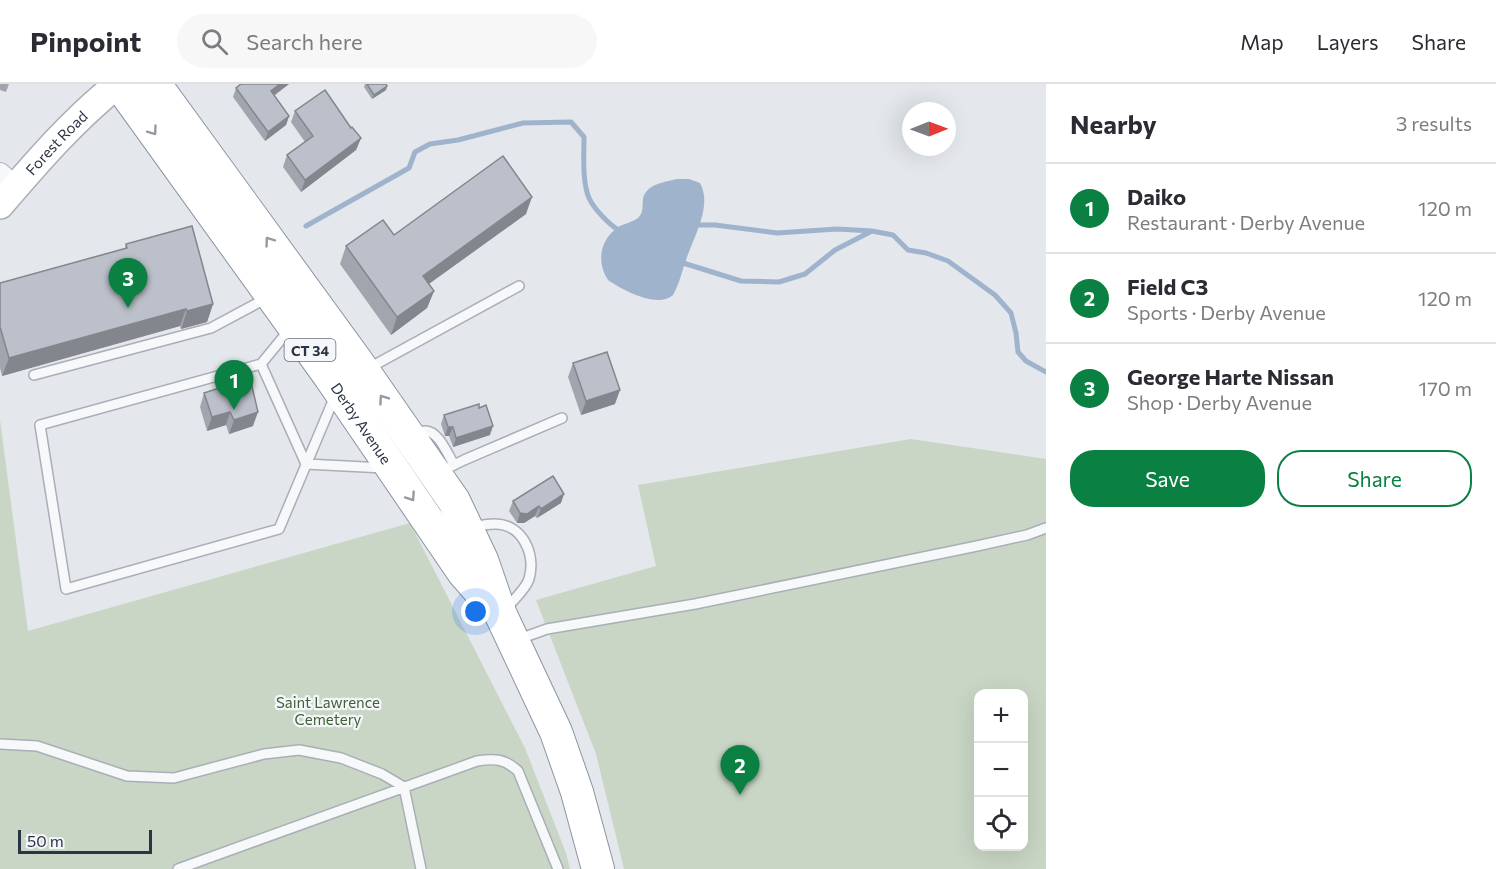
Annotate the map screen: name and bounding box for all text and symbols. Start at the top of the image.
search box [177,14,597,68]
text: Pinpoint [30,24,141,58]
icon: search [198,25,231,58]
text: Search here [246,28,363,55]
text: Map [1240,29,1284,54]
text: Layers [1317,29,1379,54]
text: Share [1412,29,1466,54]
north arrow [902,102,956,156]
street label: Forest Road [21,107,91,178]
text: Nearby [1070,108,1157,139]
text: 3 results [1396,111,1472,135]
one-way arrow [146,125,157,136]
text: Daiko [1127,183,1186,210]
text: 1 [1085,196,1094,220]
text: 120 m [1418,196,1472,220]
text: Restaurant · Derby Avenue [1127,210,1365,234]
one-way arrow [265,237,276,248]
pin: 3 [108,258,148,308]
text: Field C3 [1127,273,1208,300]
text: 2 [1084,286,1095,310]
text: 120 m [1418,286,1472,310]
text: Sports · Derby Avenue [1127,300,1326,324]
road number: CT 34 [284,339,336,361]
pin: 1 [214,360,254,410]
text: George Harte Nissan [1127,363,1334,390]
text: 3 [1084,376,1095,400]
text: 170 m [1419,376,1472,400]
street label: Derby Avenue [327,379,396,467]
text: Shop · Derby Avenue [1127,390,1312,414]
one-way arrow [379,395,390,406]
button: Save [1070,450,1265,507]
button: Share [1277,450,1472,507]
one-way arrow [404,490,415,501]
your location [461,597,490,626]
map controls [974,689,1028,851]
button: + [974,689,1028,743]
park label: Saint Lawrence Cemetery [276,693,380,728]
button: − [974,743,1028,797]
pin: 2 [720,746,760,795]
button: locate [974,797,1028,851]
scale bar [18,827,152,854]
text: 50 m [27,831,64,850]

